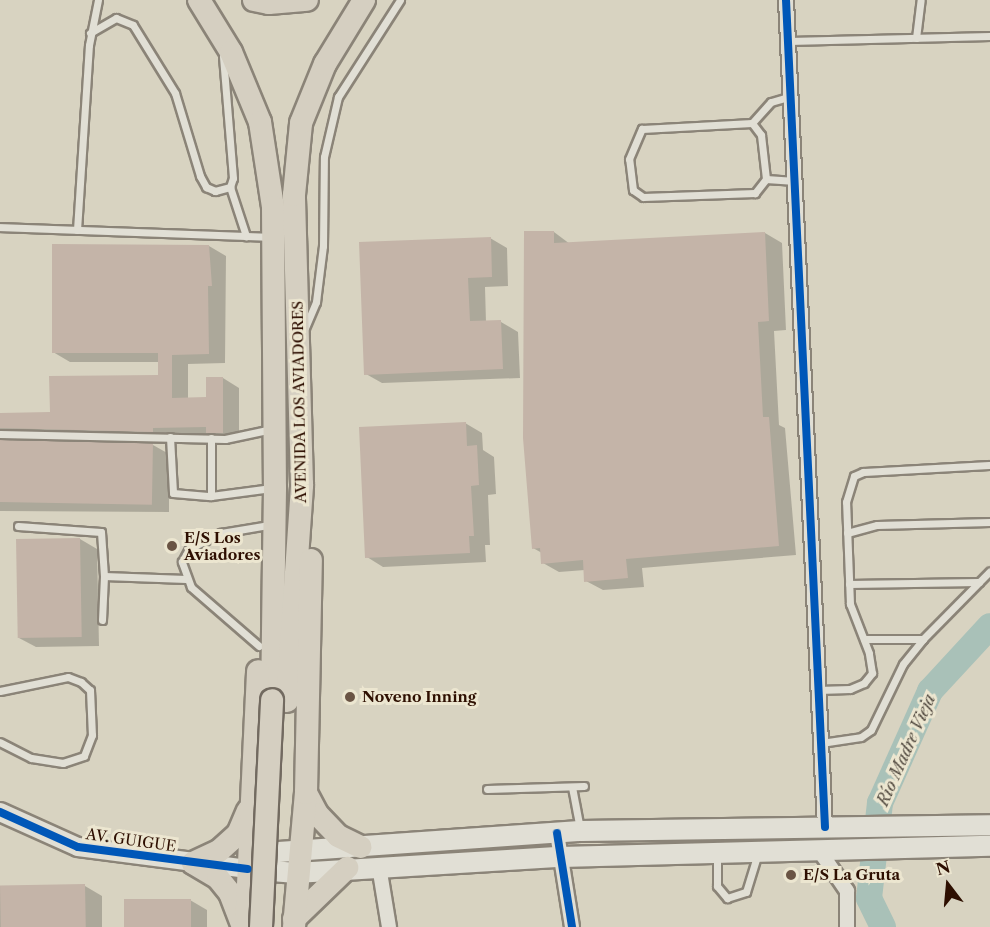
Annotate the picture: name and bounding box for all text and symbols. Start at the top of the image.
street label: AVENIDA LOS AVIADORES [288,300,310,504]
place label: E/S Los Aviadores [184,528,260,563]
marker: E/S Los Aviadores [165,539,179,553]
place label: Noveno Inning [362,688,476,706]
marker: Noveno Inning [343,690,357,704]
water label: Río Madre Vieja [873,691,939,809]
street label: AV. GUIGUE [85,825,177,855]
north arrow [918,855,978,915]
text: N [934,856,952,879]
place label: E/S La Gruta [803,866,900,884]
marker: E/S La Gruta [784,868,798,882]

